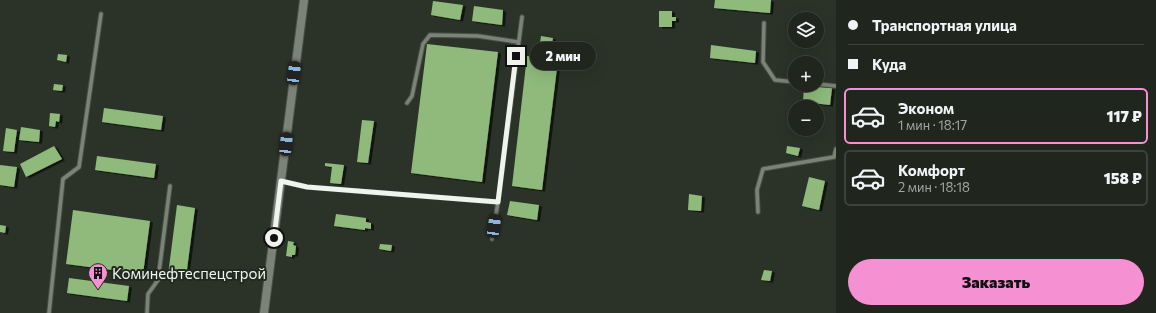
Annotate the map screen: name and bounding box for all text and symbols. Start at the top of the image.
map controls [788,12,824,136]
button: layers [788,12,824,48]
text: Транспортная улица [872,16,1017,34]
callout: 2 мин [530,42,596,70]
route end [507,47,525,65]
text: 2 мин [545,48,581,64]
text: Куда [872,55,906,73]
button: + [788,56,824,92]
car [287,60,301,86]
icon: car [850,98,886,134]
text: Эконом [898,99,954,117]
button: − [788,100,824,136]
text: 117 ₽ [1107,107,1142,125]
text: 1 мин · 18:17 [898,117,967,133]
car [279,131,293,157]
icon: car [850,160,886,196]
text: Комфорт [898,161,965,179]
text: 158 ₽ [1104,169,1142,187]
text: 2 мин · 18:18 [898,179,970,195]
car [486,213,502,239]
route start [265,229,283,247]
button: Заказать [848,259,1144,305]
building icon: Коминефтеспецстрой [87,262,109,290]
place label: Коминефтеспецстрой [112,264,266,282]

